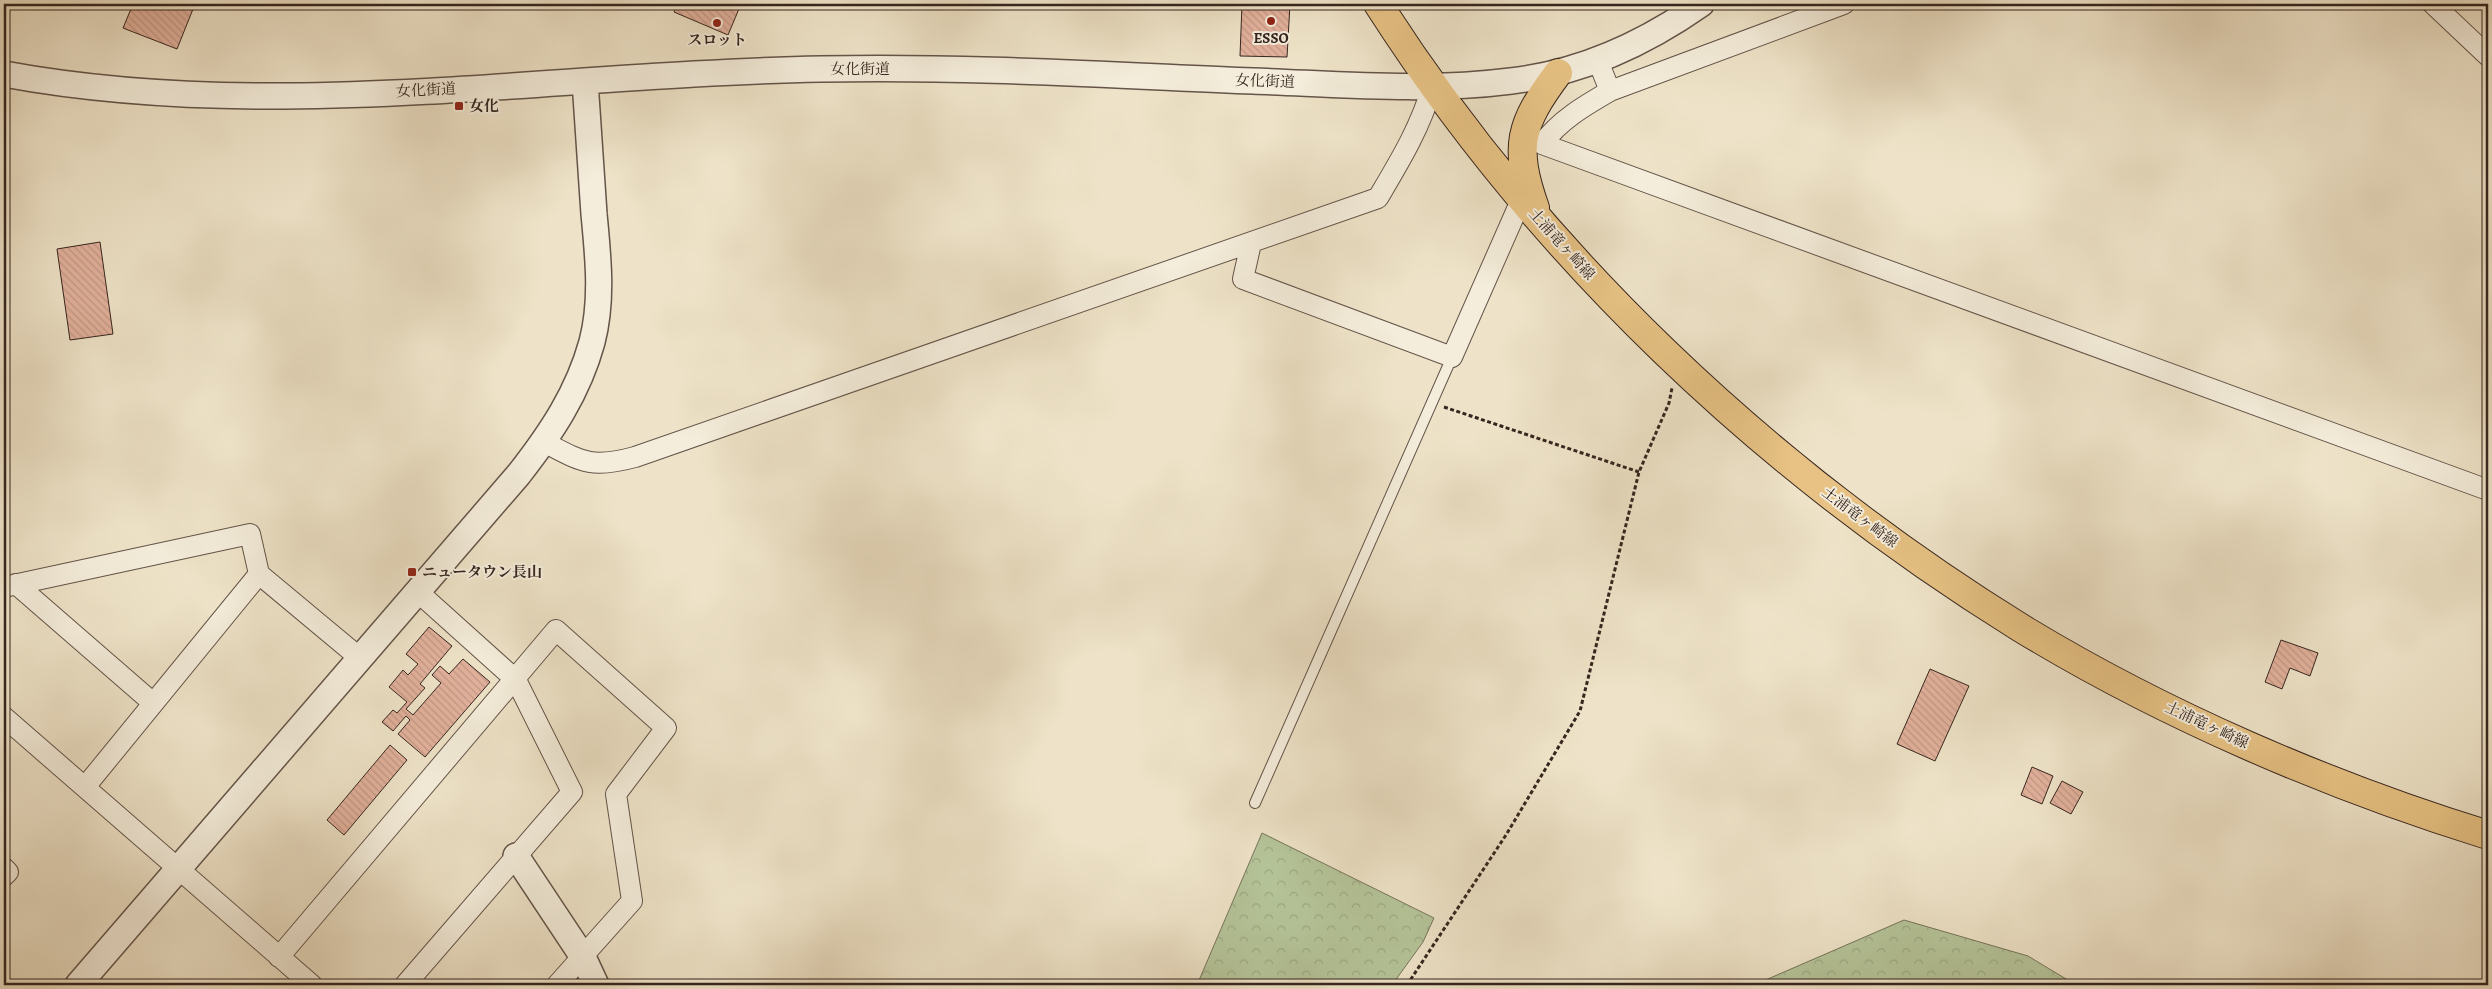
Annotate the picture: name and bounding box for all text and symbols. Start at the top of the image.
marker: ESSO [1265,15,1277,27]
marker: スロット [711,17,723,29]
place label: ESSO [1253,28,1289,48]
place label: スロット [687,30,747,50]
street label: 女化街道 [830,59,890,79]
street label: 女化街道 [1235,70,1295,92]
street label: 女化街道 [396,78,456,102]
place label: 女化 [469,96,499,116]
marker: 女化 [453,100,465,112]
street label: 土浦竜ヶ崎線 [1524,204,1600,284]
street label: 土浦竜ヶ崎線 [1818,482,1902,552]
place label: ニュータウン長山 [422,562,542,582]
marker: ニュータウン長山 [406,566,418,578]
street label: 土浦竜ヶ崎線 [2162,697,2252,753]

